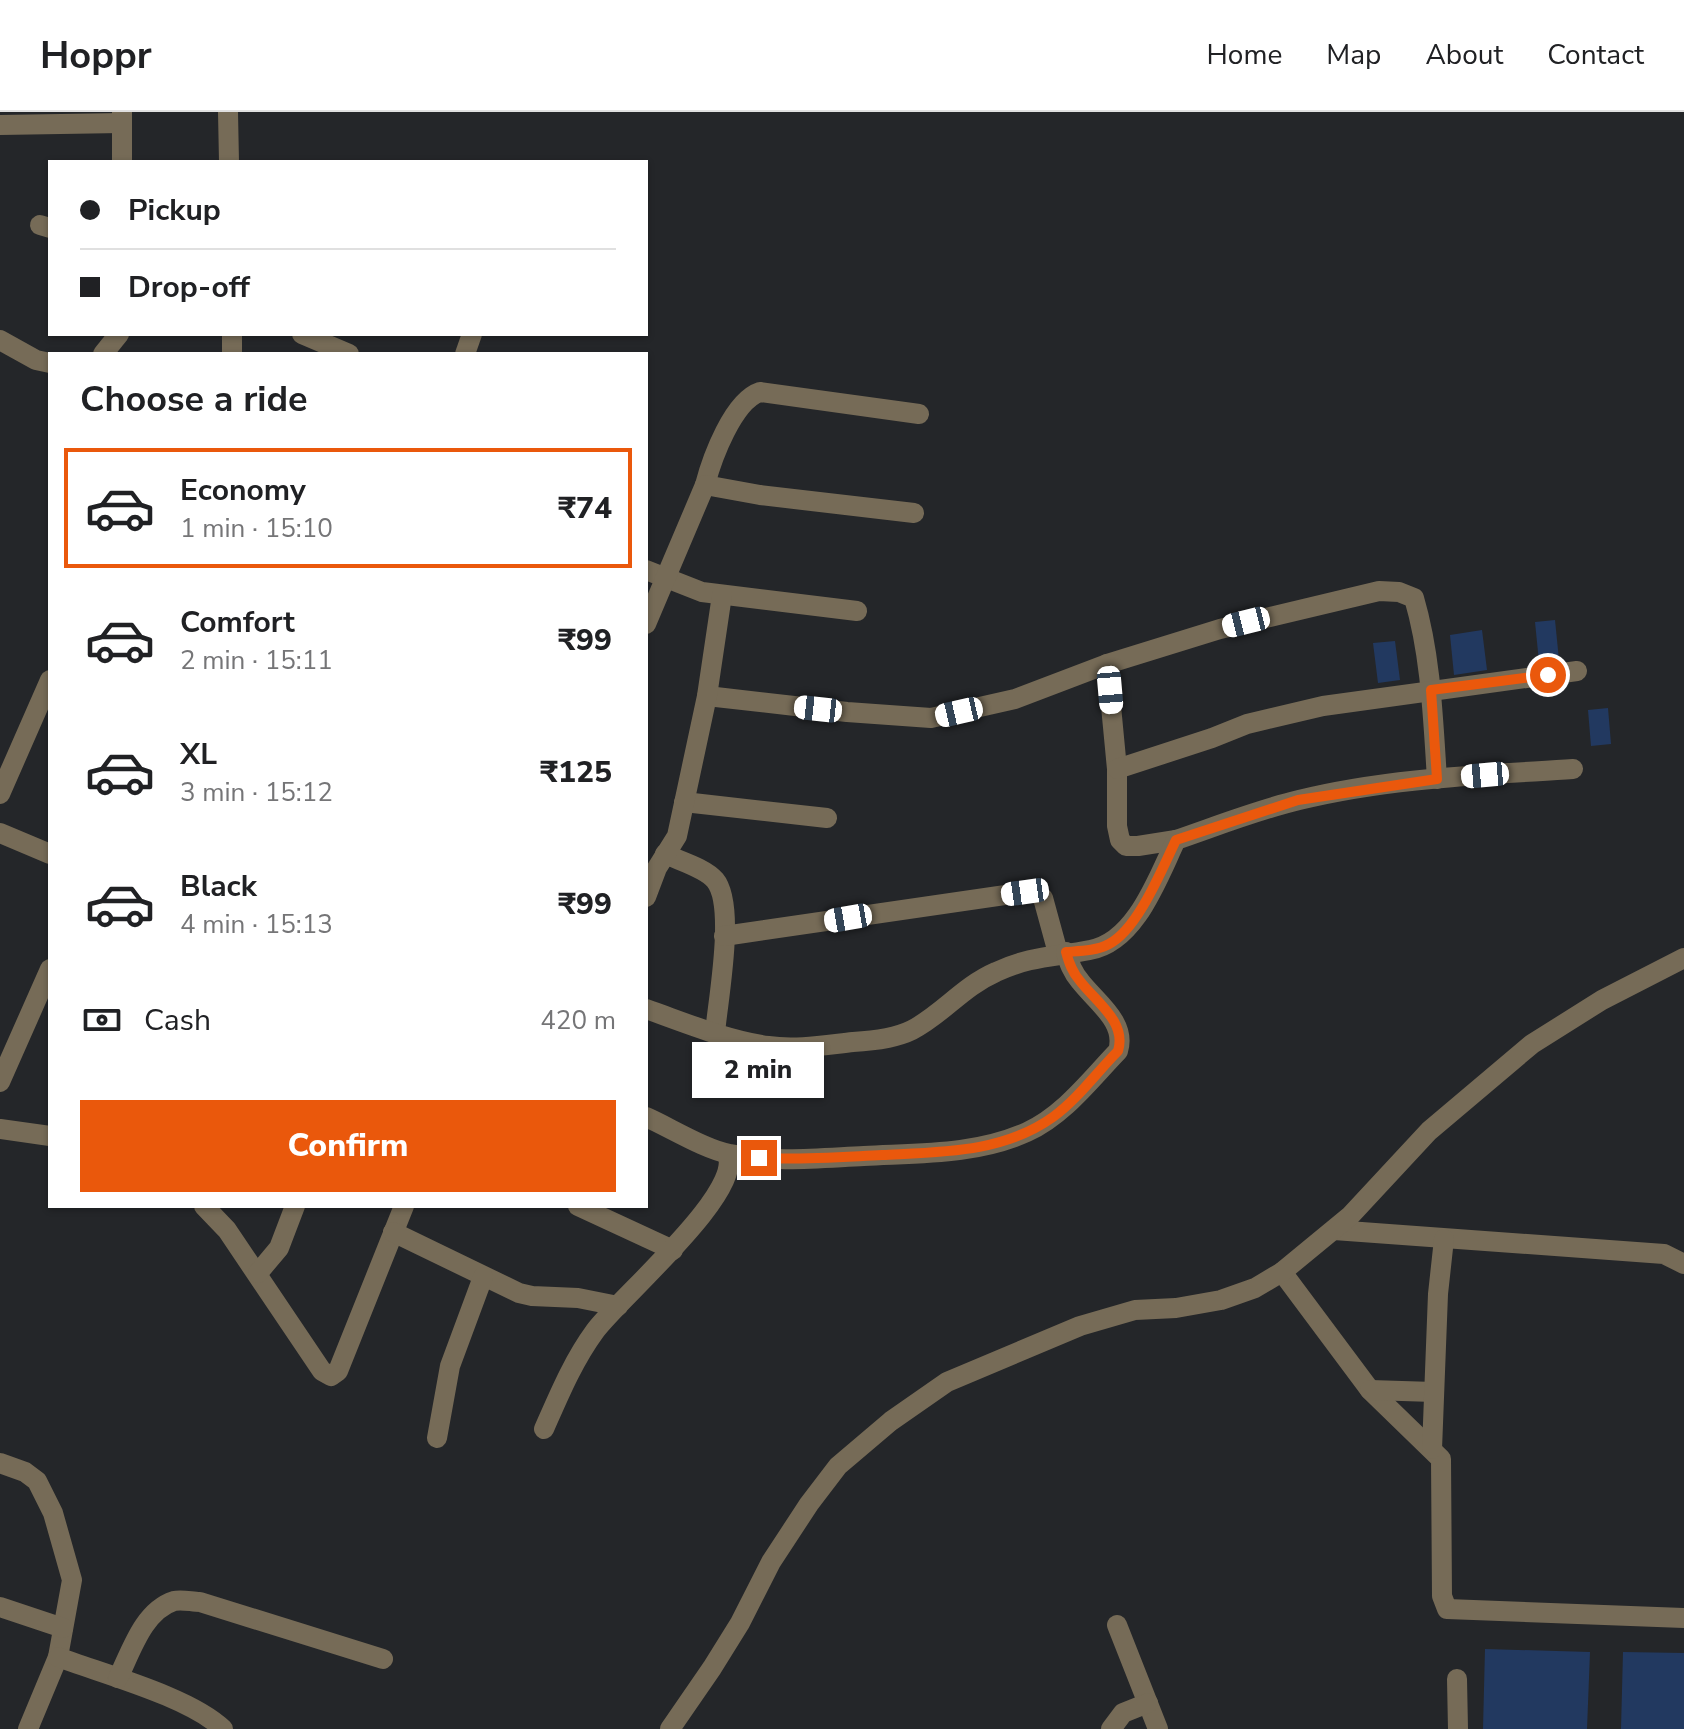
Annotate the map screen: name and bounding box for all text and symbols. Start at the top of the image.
text: Hoppr [40,30,152,81]
text: Home [1207,36,1282,74]
text: Map [1326,36,1381,74]
text: About [1425,36,1503,74]
text: Contact [1547,36,1644,74]
text: Pickup [128,190,221,231]
text: Drop-off [128,267,250,308]
text: Choose a ride [80,375,308,424]
text: Economy [180,470,306,511]
icon: car [84,472,156,544]
text: ₹74 [558,488,612,529]
text: 1 min · 15:10 [180,511,333,546]
text: Comfort [180,602,295,643]
icon: car [84,604,156,676]
car [1220,605,1272,639]
text: ₹99 [558,620,612,661]
text: 2 min · 15:11 [180,643,333,678]
route start [1530,657,1566,693]
car [1096,665,1124,715]
car [793,695,843,723]
car [933,695,985,729]
text: XL [180,734,217,775]
icon: car [84,736,156,808]
text: ₹125 [540,752,612,793]
car [1460,761,1510,789]
text: 3 min · 15:12 [180,775,333,810]
text: Black [180,866,257,907]
icon: car [84,868,156,940]
car [1000,877,1050,907]
text: ₹99 [558,884,612,925]
car [822,902,874,934]
text: 4 min · 15:13 [180,907,333,942]
icon: cash [80,998,124,1042]
text: Cash [144,1000,211,1041]
text: 420 m [540,1003,616,1038]
callout: 2 min [693,1042,825,1098]
text: 2 min [724,1052,792,1087]
button: Confirm [80,1100,616,1192]
route end [741,1140,777,1176]

